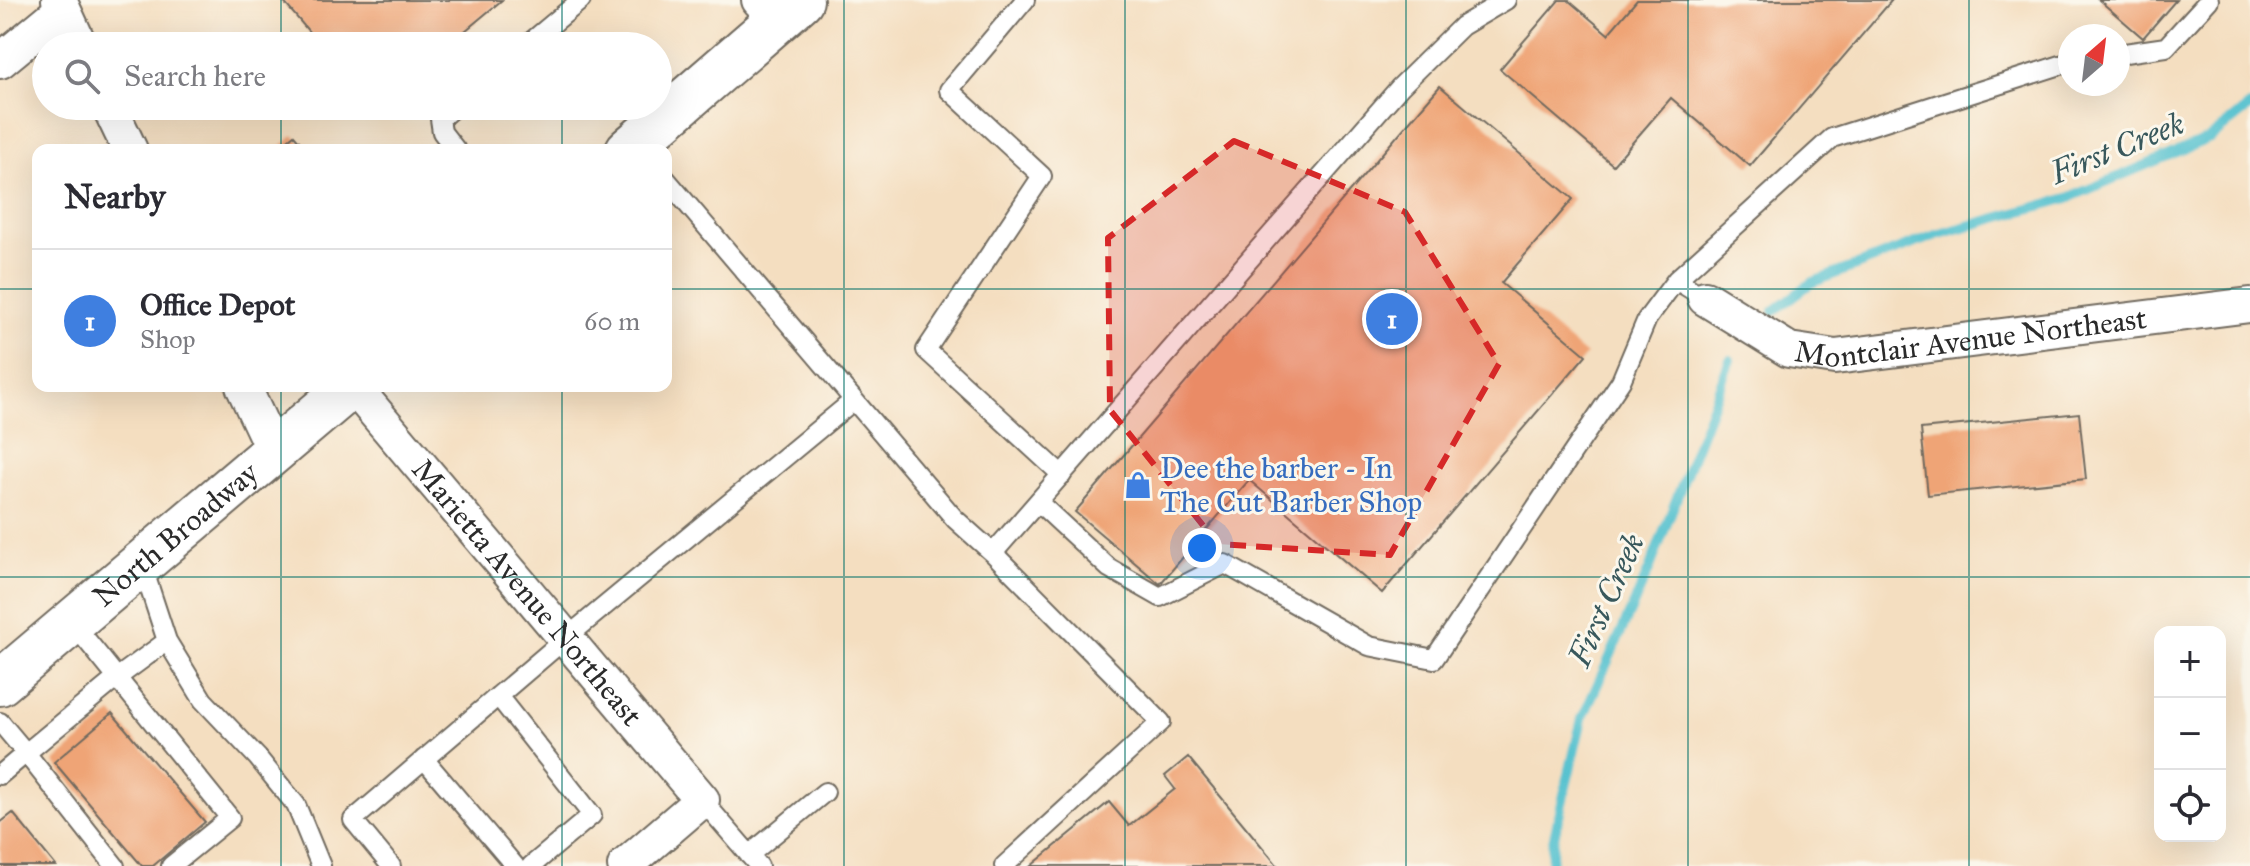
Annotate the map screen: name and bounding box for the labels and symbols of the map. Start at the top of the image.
north arrow [2058,24,2130,96]
water label: First Creek [2044,104,2190,193]
pin: 1 [1366,289,1418,349]
street label: Montclair Avenue Northeast [1792,300,2149,376]
place label: Dee the barber - In The Cut Barber Shop [1160,450,1422,520]
street label: Marietta Avenue Northeast [404,452,650,733]
street label: North Broadway [86,454,266,614]
shop icon: Dee the barber - In The Cut Barber Shop [1123,470,1153,500]
your location [1182,528,1222,568]
water label: First Creek [1560,528,1653,673]

